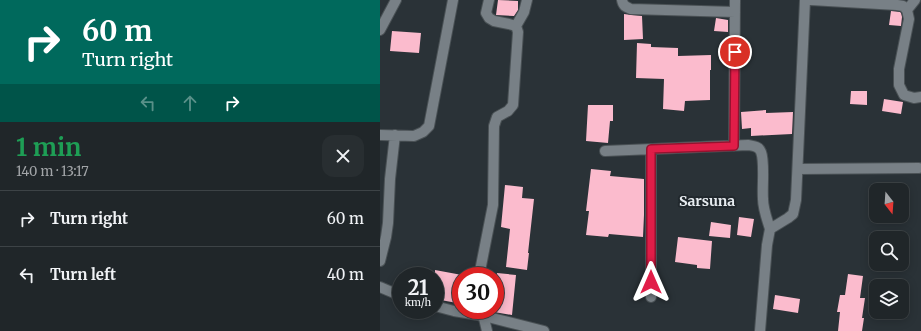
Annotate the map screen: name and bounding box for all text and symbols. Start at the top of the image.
text: 60 m [82,13,152,49]
icon: right [16,16,68,68]
pin [718,35,752,69]
icon: arrive [724,41,746,63]
text: Turn right [82,48,173,71]
icon: left [137,92,159,114]
icon: ahead [179,92,201,114]
icon: right [221,92,243,114]
text: 1 min [16,132,81,163]
button: close [322,135,364,177]
text: 140 m · 13:17 [16,163,89,180]
north arrow [869,183,909,223]
map controls [869,183,909,319]
district label: Sarsuna [679,192,735,210]
icon: right [16,208,38,230]
text: Turn right [50,209,128,228]
text: 60 m [327,209,364,228]
button: search [869,231,909,271]
position arrow [630,261,672,303]
icon: left [16,264,38,286]
text: Turn left [50,265,116,284]
text: 40 m [327,265,364,284]
speed limit sign: 30 [452,267,504,319]
text: 21 [408,275,428,300]
button: layers [869,279,909,319]
text: km/h [405,296,431,309]

